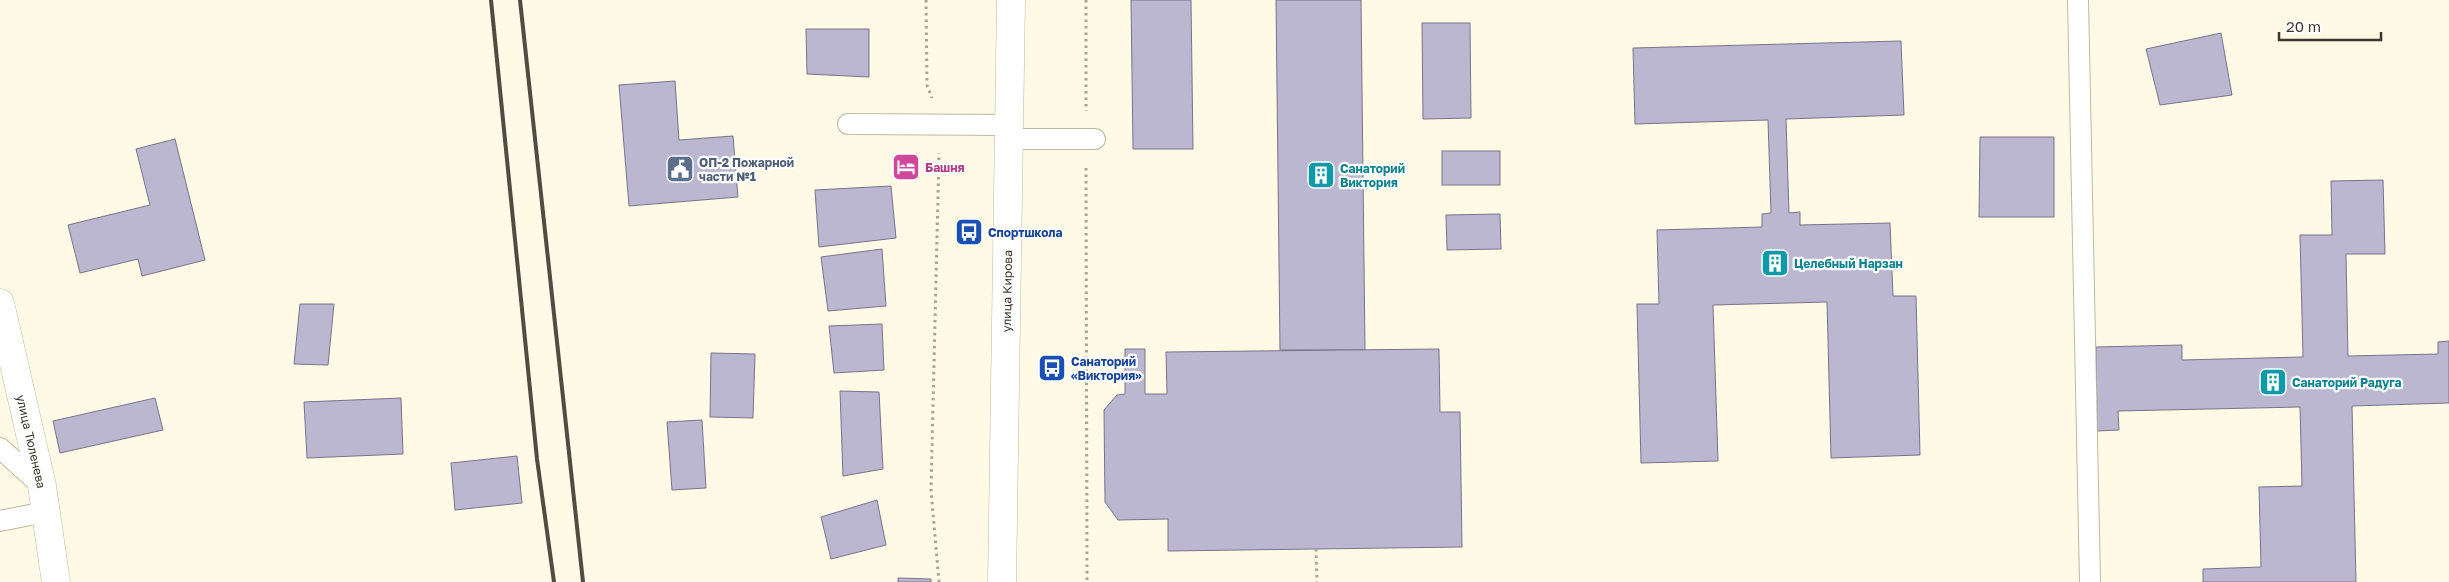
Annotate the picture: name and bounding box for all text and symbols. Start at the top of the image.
scale bar [2279,10,2382,42]
text: 20 m [2286,17,2321,35]
hotel icon: Башня [891,152,921,182]
public building icon: ОП-2 Пожарной части №1 [665,154,695,184]
place label: ОП-2 Пожарной части №1 [699,155,794,184]
place label: Башня [925,160,965,175]
building icon: Санаторий Виктория [1306,160,1336,190]
place label: Санаторий Виктория [1340,161,1405,190]
bus stop icon: Спортшкола [954,217,984,247]
place label: Спортшкола [988,225,1062,240]
building icon: Целебный Нарзан [1760,248,1790,278]
street label: улица Кирова [998,250,1015,332]
place label: Целебный Нарзан [1794,256,1903,271]
bus stop icon: Санаторий «Виктория» [1037,353,1067,383]
place label: Санаторий «Виктория» [1071,354,1142,383]
building icon: Cанаторий Радуга [2258,367,2288,397]
place label: Cанаторий Радуга [2292,375,2402,390]
street label: улица Тюленева [14,393,50,490]

